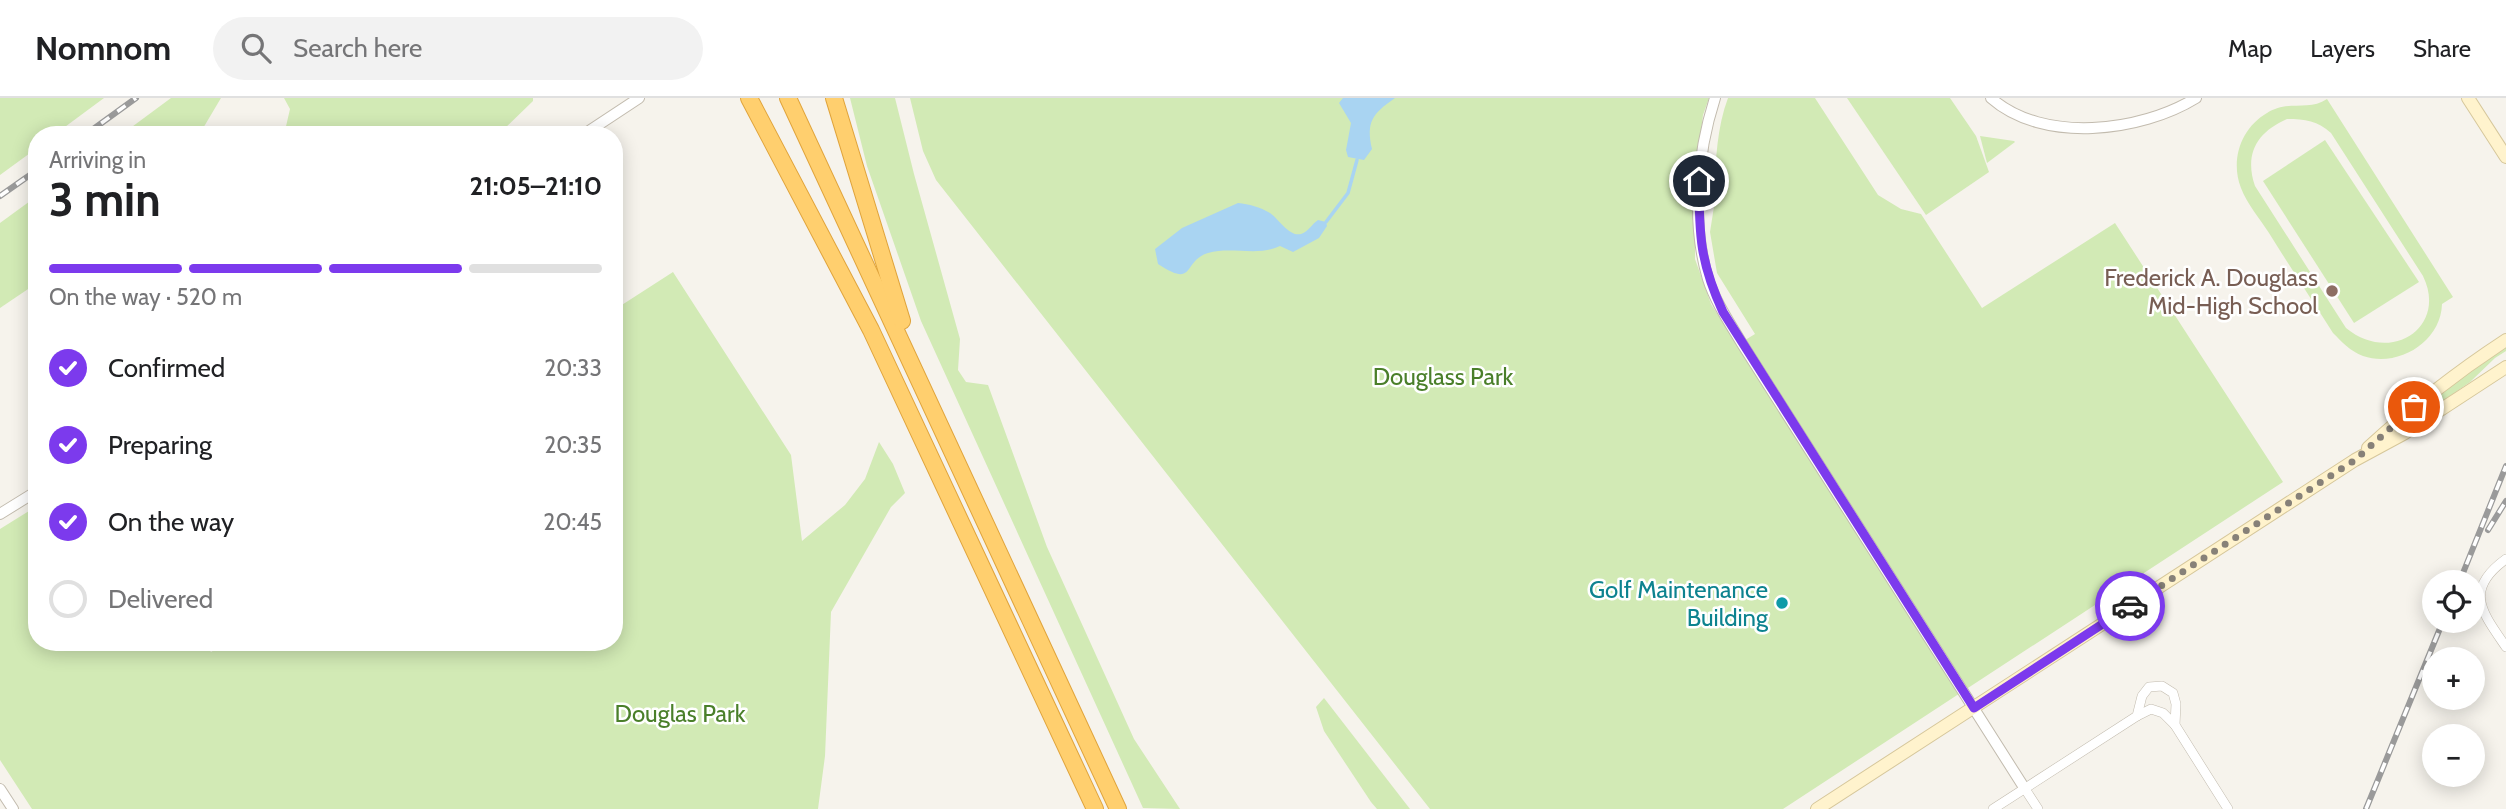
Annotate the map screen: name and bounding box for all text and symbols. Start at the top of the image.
search box [213,17,703,80]
text: Nomnom [35,28,171,68]
icon: search [237,29,275,67]
text: Search here [293,32,422,64]
text: Map [2228,34,2272,63]
text: Layers [2310,34,2375,63]
text: Share [2413,34,2471,63]
text: Arriving in [49,146,146,174]
pin [1669,151,1729,211]
icon: home [1680,162,1718,200]
text: 21:05–21:10 [469,170,602,202]
text: 3 min [49,172,161,228]
place label: Frederick A. Douglass Mid-High School [2104,263,2318,320]
text: On the way · 520 m [49,283,242,311]
marker: Frederick A. Douglass Mid-High School [2324,283,2340,299]
icon: check [49,349,87,387]
text: Confirmed [108,352,225,384]
text: 20:33 [544,354,602,382]
park label: Douglass Park [1373,362,1514,391]
pin [2384,377,2444,437]
icon: bag [2395,388,2433,426]
icon: check [49,426,87,464]
text: Preparing [108,429,212,461]
text: 20:35 [544,431,602,459]
icon: check [49,503,87,541]
text: On the way [108,506,234,538]
text: 20:45 [543,508,602,536]
map controls [2422,570,2485,787]
button: locate [2422,570,2485,633]
courier [2095,571,2165,641]
place label: Golf Maintenance Building [1589,575,1769,632]
text: Delivered [108,583,213,615]
icon: car [2111,587,2149,625]
marker: Golf Maintenance Building [1774,595,1790,611]
button: + [2422,647,2485,710]
park label: Douglas Park [615,699,746,728]
button: − [2422,724,2485,787]

